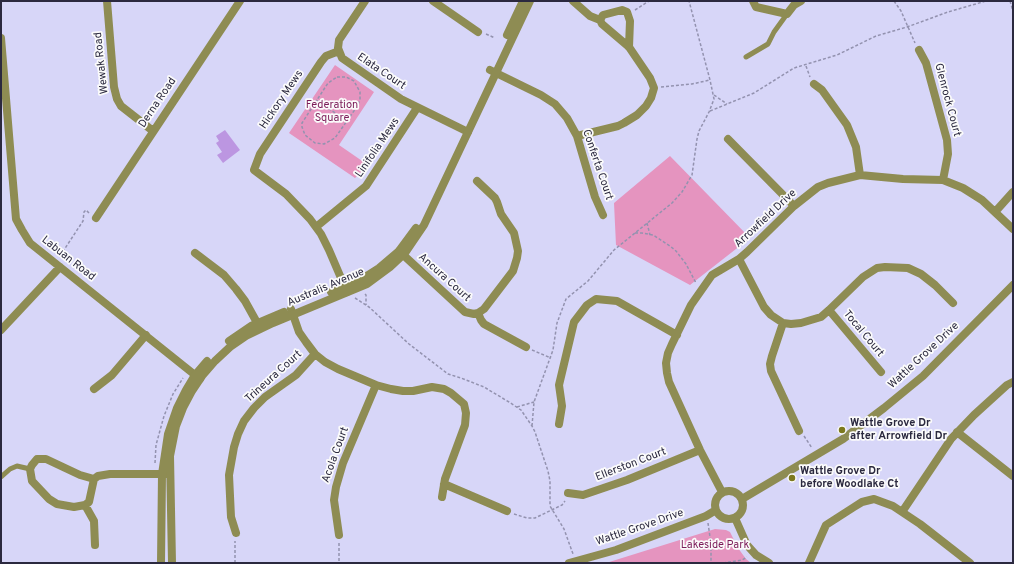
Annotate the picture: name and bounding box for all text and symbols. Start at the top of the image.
street label: Wewak Road [92,31,112,95]
street label: Elata Court [354,51,408,93]
street label: Glenrock Court [931,62,963,138]
street label: Hickory Mews [258,68,306,132]
street label: Derna Road [136,75,180,131]
park label: Federation Square [306,99,358,125]
street label: Linifolia Mews [353,116,403,180]
street label: Conferta Court [579,128,615,202]
street label: Arrowfield Drive [732,187,800,251]
street label: Labuan Road [39,234,97,284]
street label: Ancura Court [415,251,473,305]
street label: Australis Avenue [285,266,367,310]
street label: Tocal Court [840,308,886,360]
street label: Wattle Grove Drive [886,320,962,392]
street label: Trineura Court [243,348,305,406]
place label: Wattle Grove Dr after Arrowfield Dr [850,417,947,443]
street label: Acola Court [320,425,352,485]
marker: Wattle Grove Dr after Arrowfield Dr [837,425,847,435]
street label: Ellerston Court [594,445,668,485]
place label: Wattle Grove Dr before Woodlake Ct [800,465,899,491]
marker: Wattle Grove Dr before Woodlake Ct [787,473,797,483]
street label: Wattle Grove Drive [595,507,685,549]
park label: Lakeside Park [681,539,749,553]

